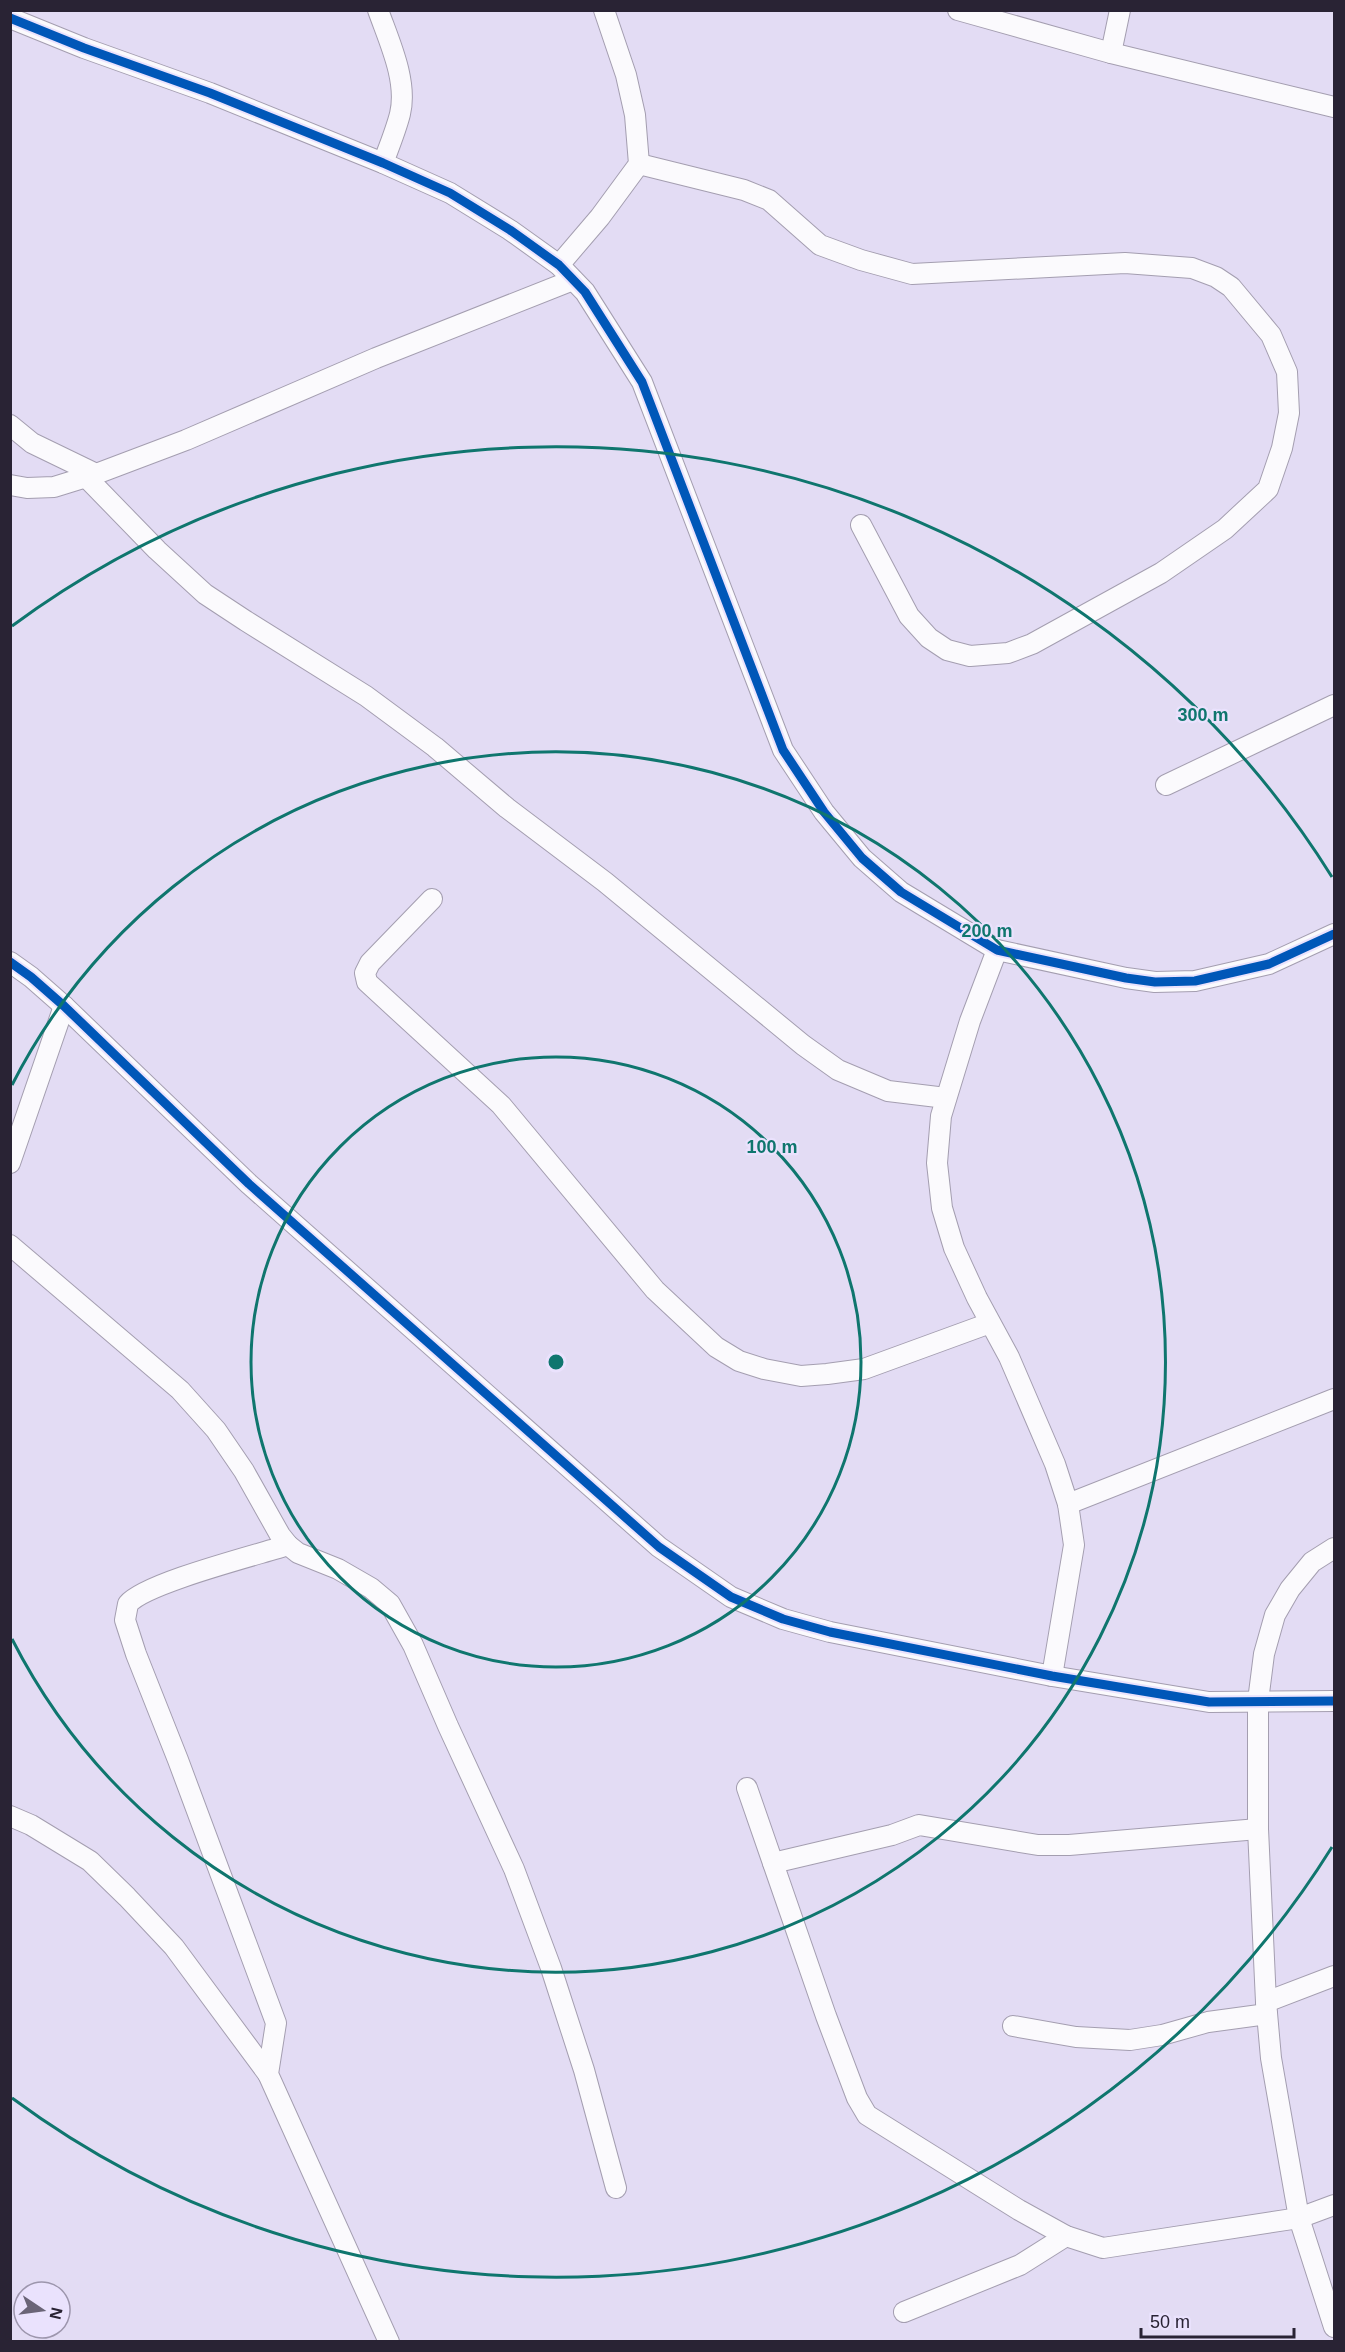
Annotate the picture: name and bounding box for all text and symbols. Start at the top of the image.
text: 300 m [1177,705,1229,725]
text: 200 m [961,921,1013,941]
text: 100 m [746,1137,798,1157]
centre of rings [546,1352,566,1372]
north arrow [12,2280,72,2340]
scale bar [1141,2301,1294,2339]
text: N [47,2306,66,2321]
text: 50 m [1150,2312,1190,2332]

